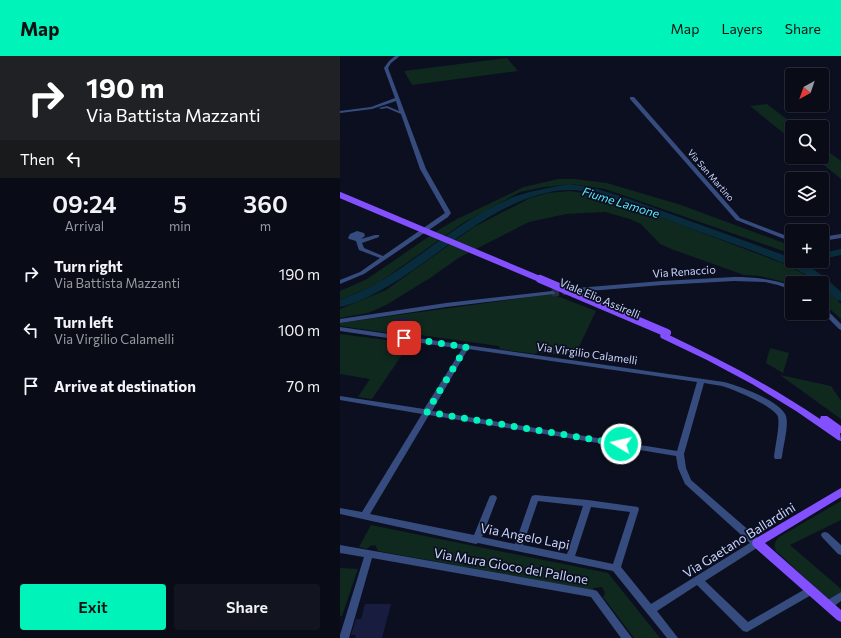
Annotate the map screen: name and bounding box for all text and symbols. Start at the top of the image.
text: Map [20,17,59,40]
text: Map [671,20,699,37]
text: Layers [721,20,763,37]
text: Share [785,20,821,37]
north arrow [785,68,829,112]
map controls [785,68,829,320]
text: 190 m [86,70,164,104]
icon: right [20,72,72,124]
text: Via Battista Mazzanti [86,104,261,126]
button: search [785,120,829,164]
street label: Via San Martino [685,147,737,203]
icon: left [63,148,85,170]
text: Then [20,150,55,168]
button: layers [785,172,829,216]
water label: Fiume Lamone [581,184,662,221]
text: 09:24 [52,189,117,218]
text: 5 [173,189,187,218]
text: 360 [243,189,288,218]
text: Arrival [65,218,104,234]
text: min [169,218,191,234]
text: m [260,218,271,234]
button: + [785,224,829,268]
text: Turn right [54,257,123,275]
street label: Via Renaccio [652,262,716,280]
icon: right [20,263,42,285]
text: 190 m [279,265,320,283]
text: Via Battista Mazzanti [54,275,180,291]
street label: Viale Elio Assirelli [558,275,643,321]
button: − [785,276,829,320]
text: Turn left [54,313,113,331]
icon: left [20,319,42,341]
text: 100 m [278,321,320,339]
pin [387,321,421,355]
icon: arrive [393,327,415,349]
text: Via Virgilio Calamelli [54,331,174,347]
street label: Via Virgilio Calamelli [536,339,638,367]
icon: arrive [20,375,42,397]
text: Arrive at destination [54,377,196,395]
text: 70 m [286,377,320,395]
position arrow [600,423,642,465]
street label: Via Gaetano Ballardini [680,499,798,581]
street label: Via Angelo Lapi [479,520,571,552]
street label: Via Mura Gioco del Pallone [432,545,590,588]
button: Exit [20,584,166,630]
button: Share [174,584,320,630]

